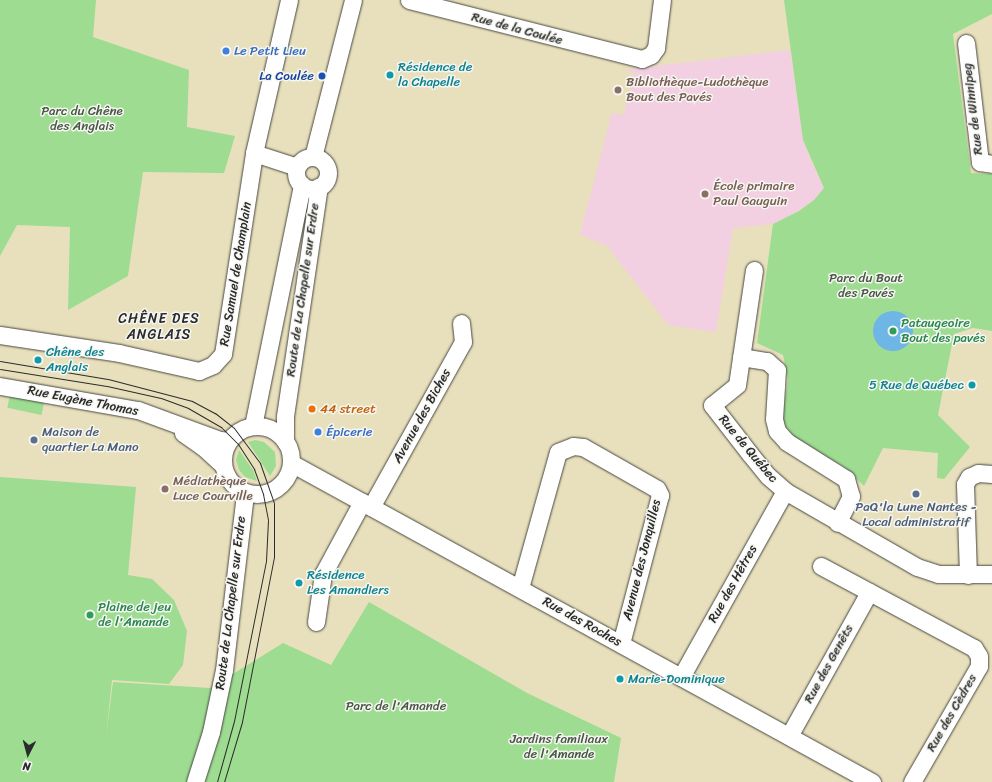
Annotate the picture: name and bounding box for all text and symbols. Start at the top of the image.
street label: Rue de la Coulée [470,9,564,49]
place label: Le Petit Lieu [234,43,306,59]
marker: Le Petit Lieu [221,46,231,56]
place label: Résidence de la Chapelle [398,60,472,91]
street label: Rue de Winnipeg [960,62,986,156]
place label: La Coulée [260,68,314,84]
marker: Résidence de la Chapelle [385,70,395,80]
marker: La Coulée [317,71,327,81]
place label: Bibliothèque-Ludothèque Bout des Pavés [626,75,769,106]
marker: Bibliothèque-Ludothèque Bout des Pavés [613,85,623,95]
park label: Parc du Chêne des Anglais [41,104,123,135]
place label: École primaire Paul Gauguin [713,179,795,210]
marker: École primaire Paul Gauguin [700,189,710,199]
street label: Rue Samuel de Champlain [217,201,255,347]
street label: Route de La Chapelle sur Erdre [283,202,323,378]
park label: Parc du Bout des Pavés [829,271,903,302]
district label: CHÊNE DES ANGLAIS [118,311,200,344]
place label: Pataugeoire Bout des pavés [901,316,986,347]
marker: Pataugeoire Bout des pavés [888,326,898,336]
place label: Chêne des Anglais [46,345,104,376]
marker: Chêne des Anglais [33,355,43,365]
street label: Avenue des Biches [390,366,454,466]
place label: 5 Rue de Québec [868,377,964,393]
marker: 5 Rue de Québec [967,380,977,390]
street label: Rue Eugène Thomas [27,383,139,419]
place label: 44 street [320,401,376,417]
marker: 44 street [307,404,317,414]
street label: Rue de Québec [715,412,781,486]
place label: Épicerie [326,424,372,440]
place label: Maison de quartier La Mano [42,425,138,456]
marker: Épicerie [313,427,323,437]
marker: Maison de quartier La Mano [29,435,39,445]
place label: Médiathèque Luce Courville [173,474,253,505]
marker: Médiathèque Luce Courville [160,484,170,494]
marker: PaQ'la Lune Nantes - Local administratif [911,489,921,499]
street label: Avenue des Jonquilles [619,498,665,622]
place label: PaQ'la Lune Nantes - Local administratif [855,500,977,531]
street label: Route de La Chapelle sur Erdre [213,515,249,691]
street label: Rue des Hêtres [705,542,761,626]
place label: Résidence Les Amandiers [307,568,389,599]
marker: Résidence Les Amandiers [294,578,304,588]
street label: Rue des Roches [540,594,624,650]
place label: Plaine de jeu de l'Amande [98,600,171,631]
marker: Plaine de jeu de l'Amande [85,610,95,620]
street label: Rue des Genêts [801,622,857,706]
place label: Marie-Dominique [628,671,725,687]
street label: Rue des Cèdres [924,672,980,754]
marker: Marie-Dominique [615,674,625,684]
park label: Parc de l'Amande [346,698,446,714]
park label: Jardins familiaux de l'Amande [510,732,608,763]
north arrow [8,734,48,774]
text: N [22,757,31,776]

